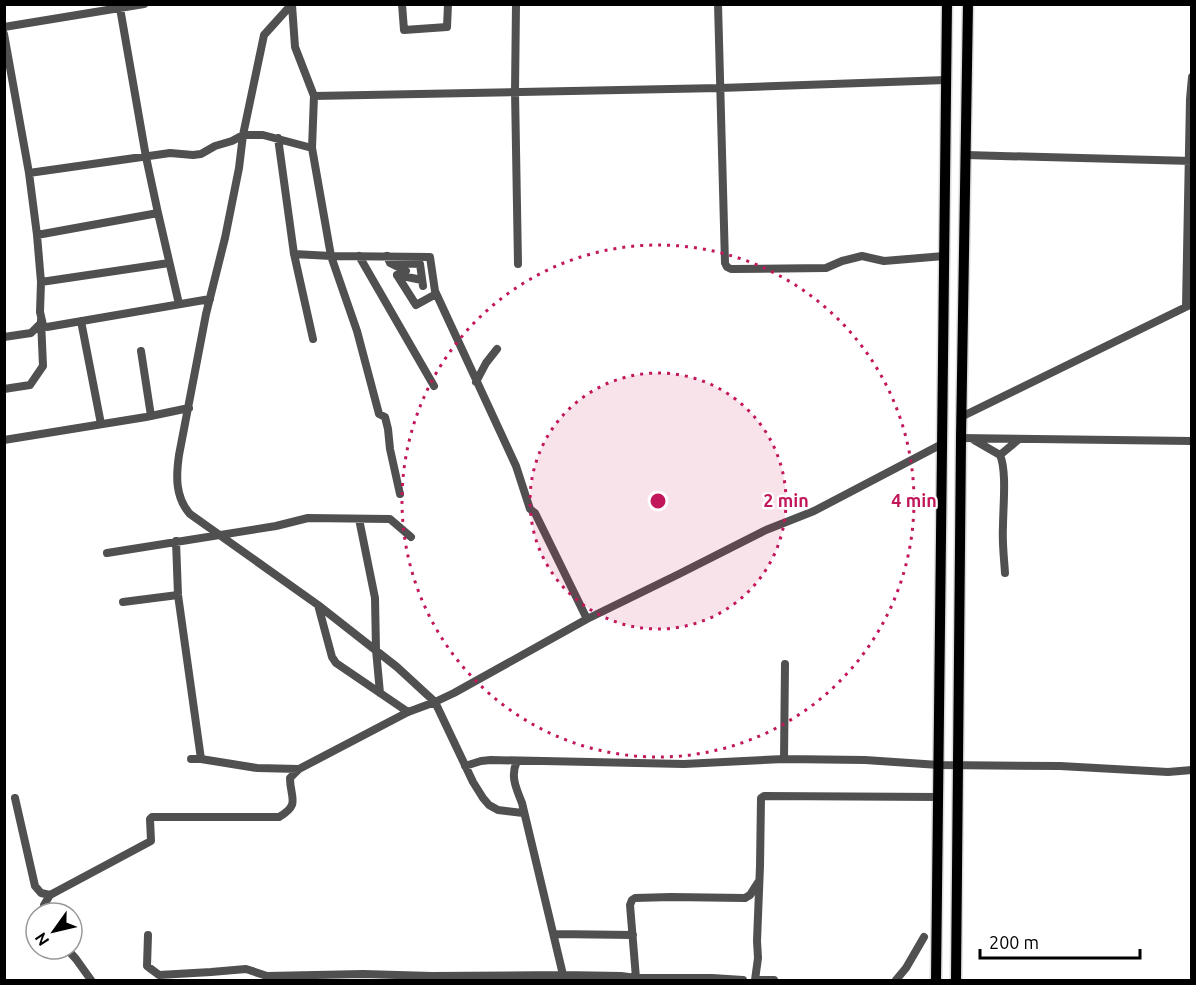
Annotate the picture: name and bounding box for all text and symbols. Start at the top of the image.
text: 2 min [763,490,809,510]
text: 4 min [891,490,937,510]
centre of rings [648,491,668,511]
north arrow [24,901,84,961]
scale bar [980,922,1140,960]
text: N [31,929,52,949]
text: 200 m [989,932,1039,952]

